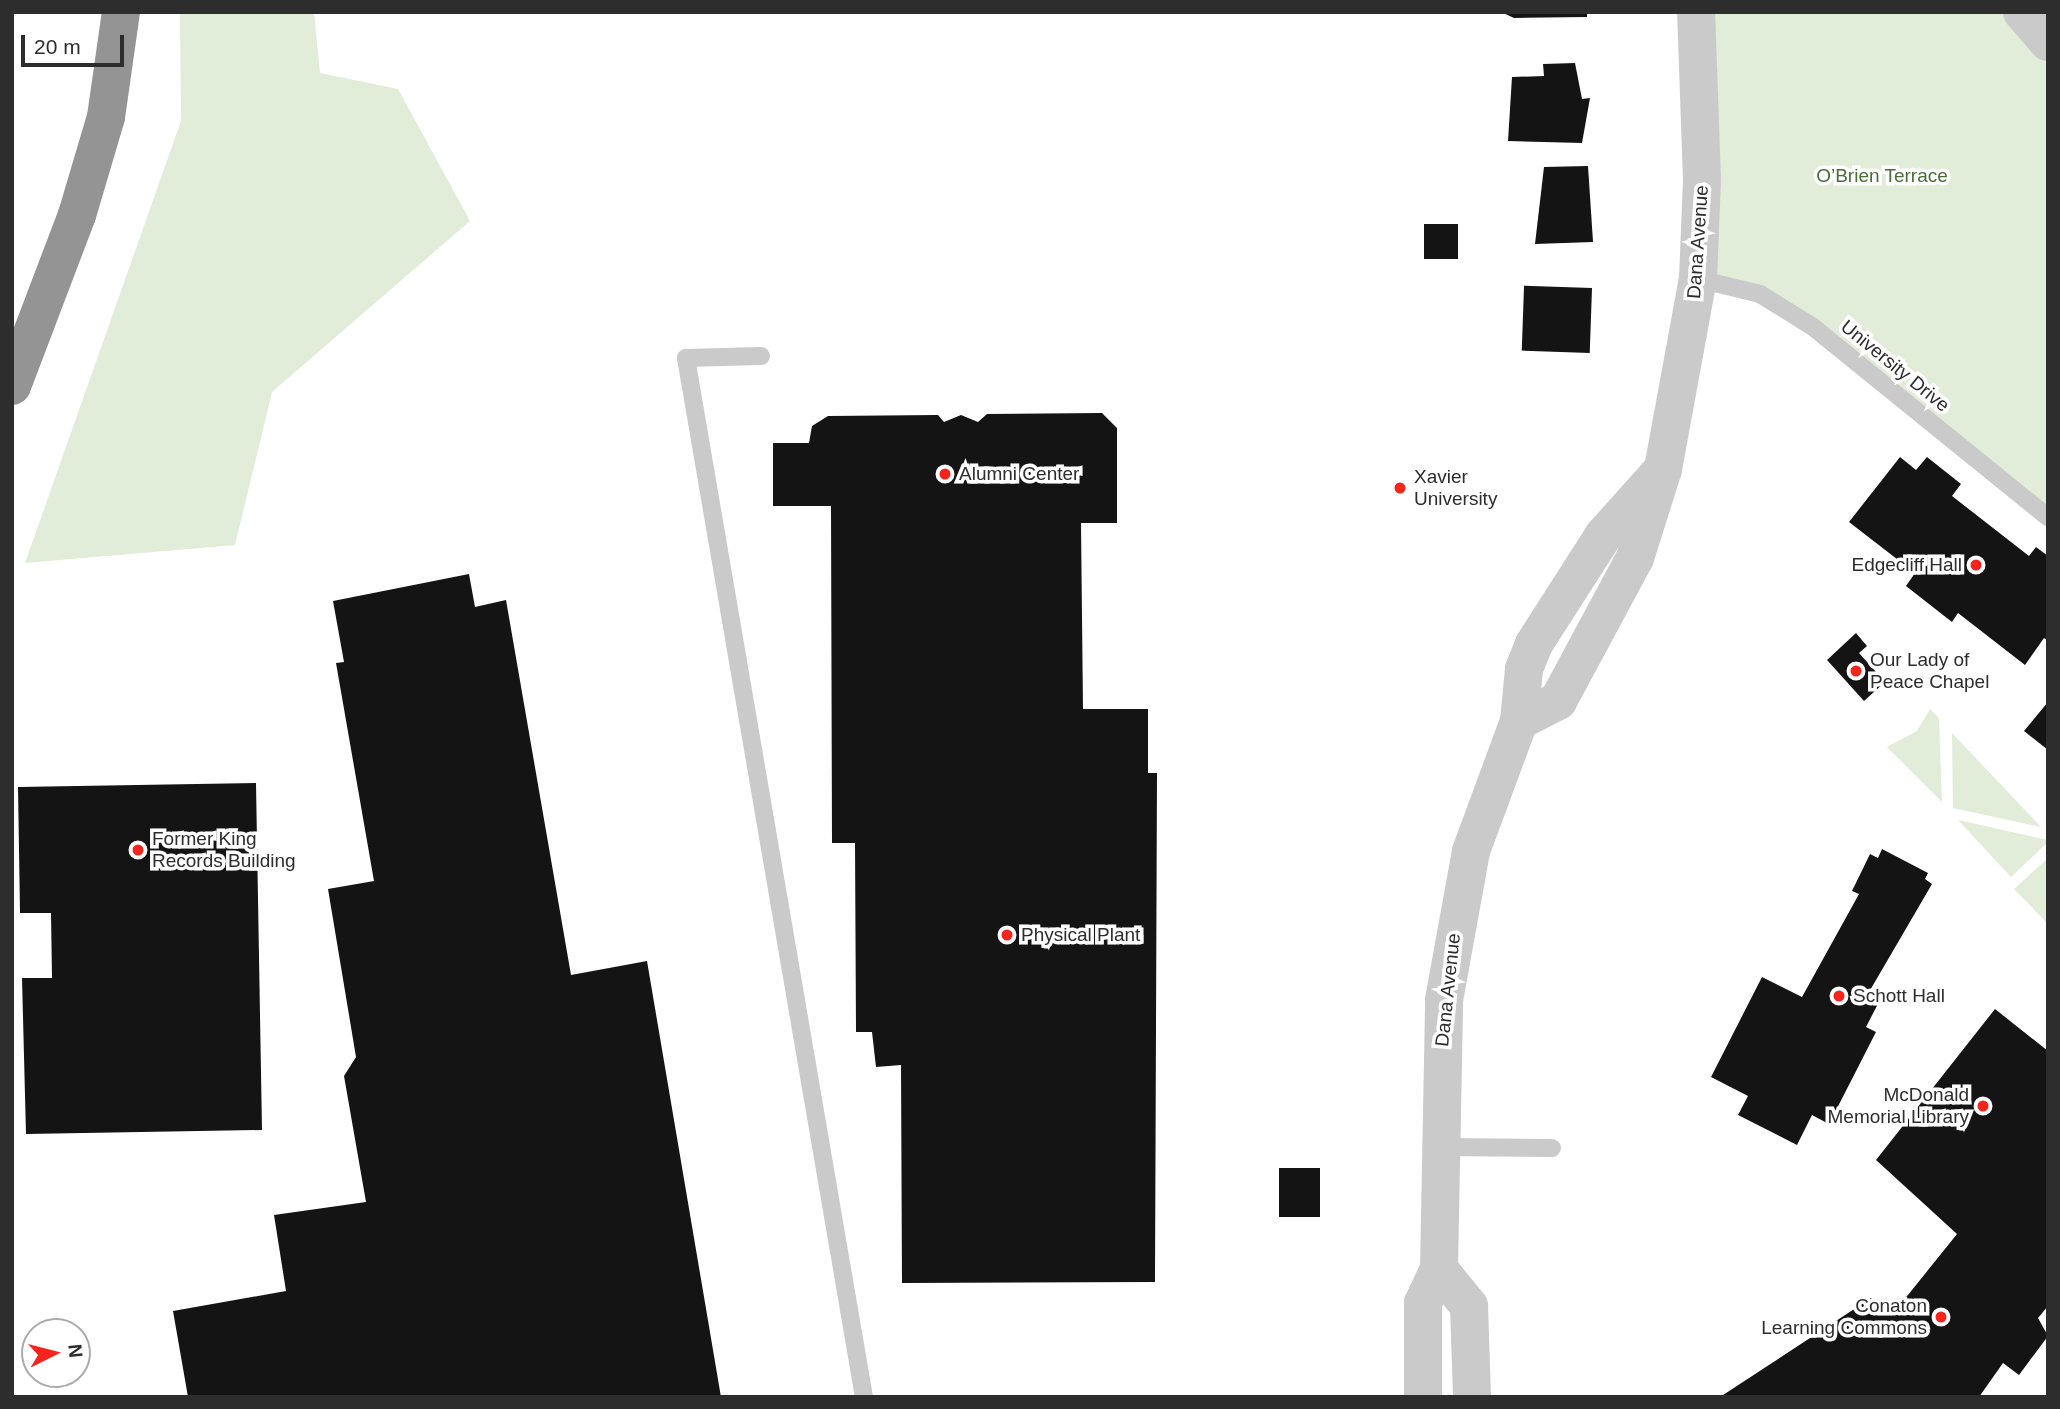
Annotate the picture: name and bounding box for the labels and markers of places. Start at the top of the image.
place label: Alumni Center [959,463,1079,485]
marker: Alumni Center [937,466,953,482]
place label: Xavier University [1414,466,1497,510]
marker: Xavier University [1392,480,1408,496]
place label: Edgecliff Hall [1851,554,1962,576]
marker: Edgecliff Hall [1968,557,1984,573]
place label: Our Lady of Peace Chapel [1870,649,1989,693]
marker: Our Lady of Peace Chapel [1848,663,1864,679]
place label: Former King Records Building [152,828,296,872]
marker: Former King Records Building [130,842,146,858]
place label: Physical Plant [1021,924,1140,946]
marker: Physical Plant [999,927,1015,943]
place label: Schott Hall [1853,985,1945,1007]
marker: Schott Hall [1831,988,1847,1004]
place label: McDonald Memorial Library [1828,1084,1969,1128]
marker: McDonald Memorial Library [1975,1098,1991,1114]
place label: Conaton Learning Commons [1761,1295,1927,1339]
marker: Conaton Learning Commons [1933,1309,1949,1325]

